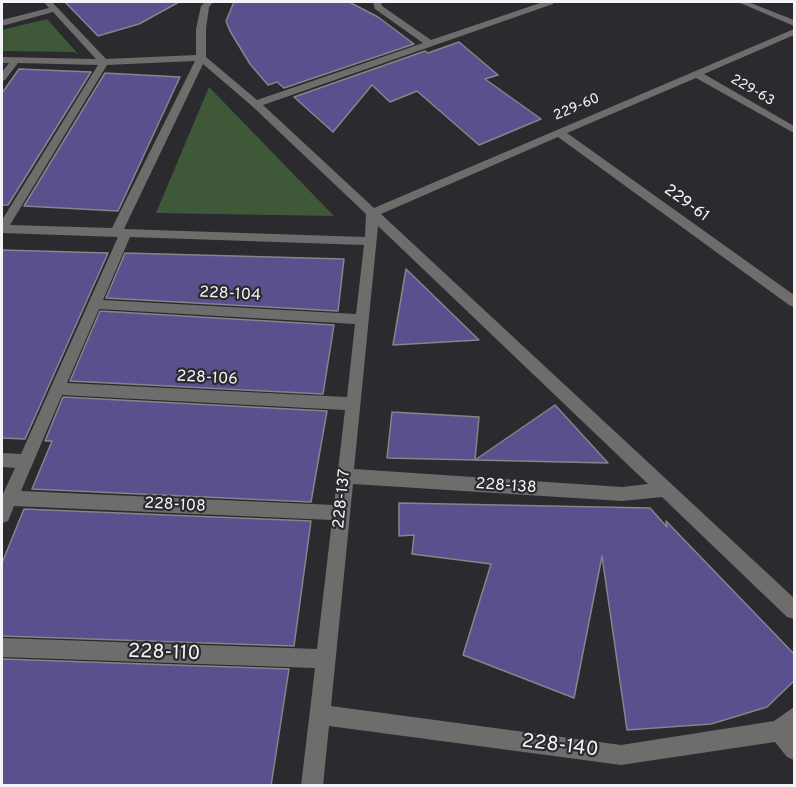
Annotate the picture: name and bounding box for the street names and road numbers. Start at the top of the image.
street label: 229-63 [727,72,777,110]
street label: 229-60 [551,91,603,125]
street label: 229-61 [660,181,712,227]
street label: 228-104 [199,284,261,306]
street label: 228-106 [176,368,238,390]
street label: 228-137 [330,468,356,530]
street label: 228-138 [475,475,537,499]
street label: 228-108 [144,495,206,517]
street label: 228-110 [127,641,201,667]
street label: 228-140 [520,730,600,764]

